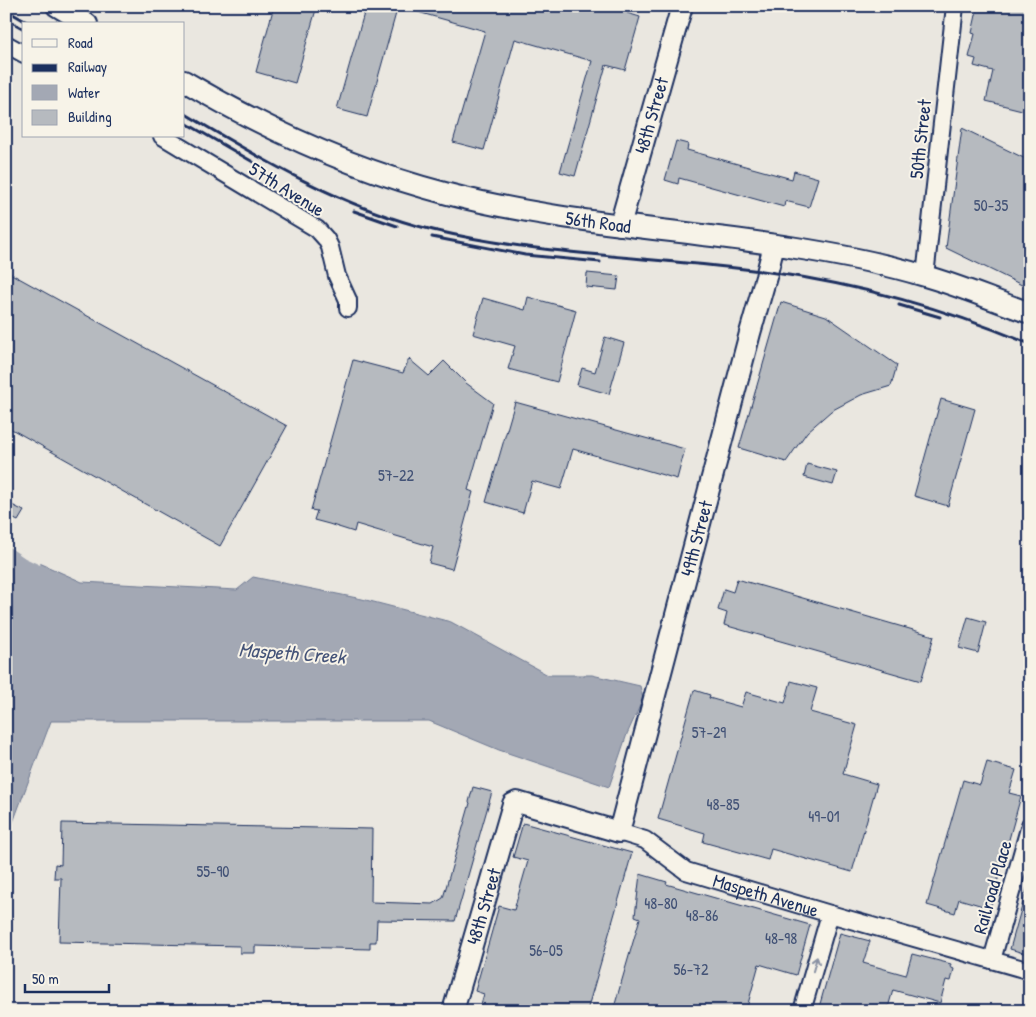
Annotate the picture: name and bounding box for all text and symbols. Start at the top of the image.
legend [22,22,185,138]
text: Road [68,32,93,53]
text: Railway [68,56,107,77]
street label: 48th Street [628,74,674,157]
text: Water [68,82,100,103]
street label: 50th Street [903,98,937,180]
text: Building [68,106,112,127]
street label: 57th Avenue [244,156,330,223]
house number: 50-35 [974,194,1008,216]
street label: 56th Road [564,204,633,239]
house number: 57-22 [378,464,415,486]
street label: 49th Street [674,497,719,579]
water label: Maspeth Creek [238,635,348,671]
house number: 57-29 [692,721,726,743]
house number: 48-85 [706,793,740,815]
house number: 49-01 [808,805,840,827]
street label: Railroad Place [966,837,1018,937]
house number: 55-90 [196,860,230,882]
street label: 48th Street [460,865,507,948]
street label: Maspeth Avenue [710,867,822,923]
house number: 48-80 [644,892,678,914]
house number: 48-86 [686,904,718,926]
house number: 48-98 [765,927,797,949]
house number: 56-05 [529,939,563,961]
one-way arrow [811,956,821,972]
house number: 56-72 [673,958,709,980]
scale bar [25,962,109,994]
text: 50 m [32,968,59,989]

